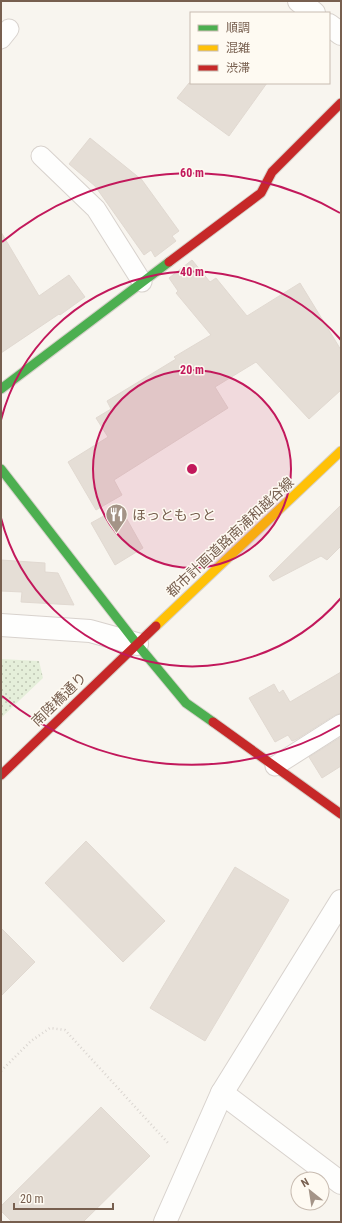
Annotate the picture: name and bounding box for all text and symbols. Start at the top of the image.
legend [190,12,330,84]
text: 順調 [226,21,250,35]
text: 混雑 [226,41,250,55]
text: 渋滞 [226,61,250,75]
text: 60 m [180,166,204,180]
text: 40 m [180,265,204,279]
text: 20 m [180,363,204,377]
centre of rings [185,462,199,476]
street label: 都市計画道路南浦和越谷線 [163,474,297,600]
restaurant icon: ほっともっと [104,502,130,535]
place label: ほっともっと [132,507,216,523]
street label: 南陸橋通り [28,669,90,729]
north arrow [290,1171,330,1211]
text: N [299,1175,312,1190]
scale bar [14,1185,113,1211]
text: 20 m [20,1192,44,1206]

